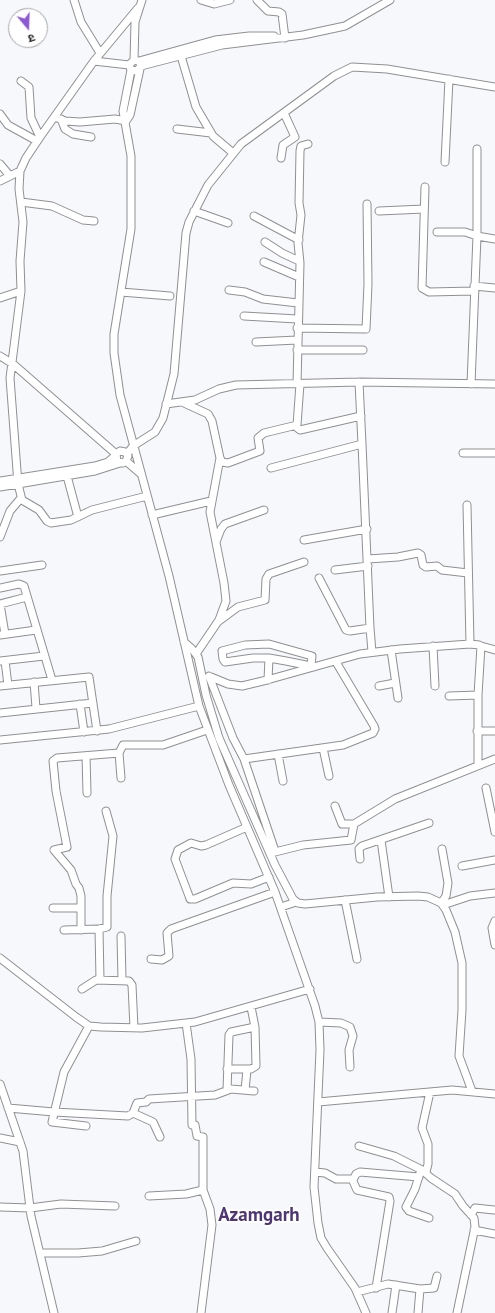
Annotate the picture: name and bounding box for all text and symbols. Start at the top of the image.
north arrow [8,8,48,48]
text: उ [26,31,37,46]
district label: Azamgarh [218,1205,300,1227]

